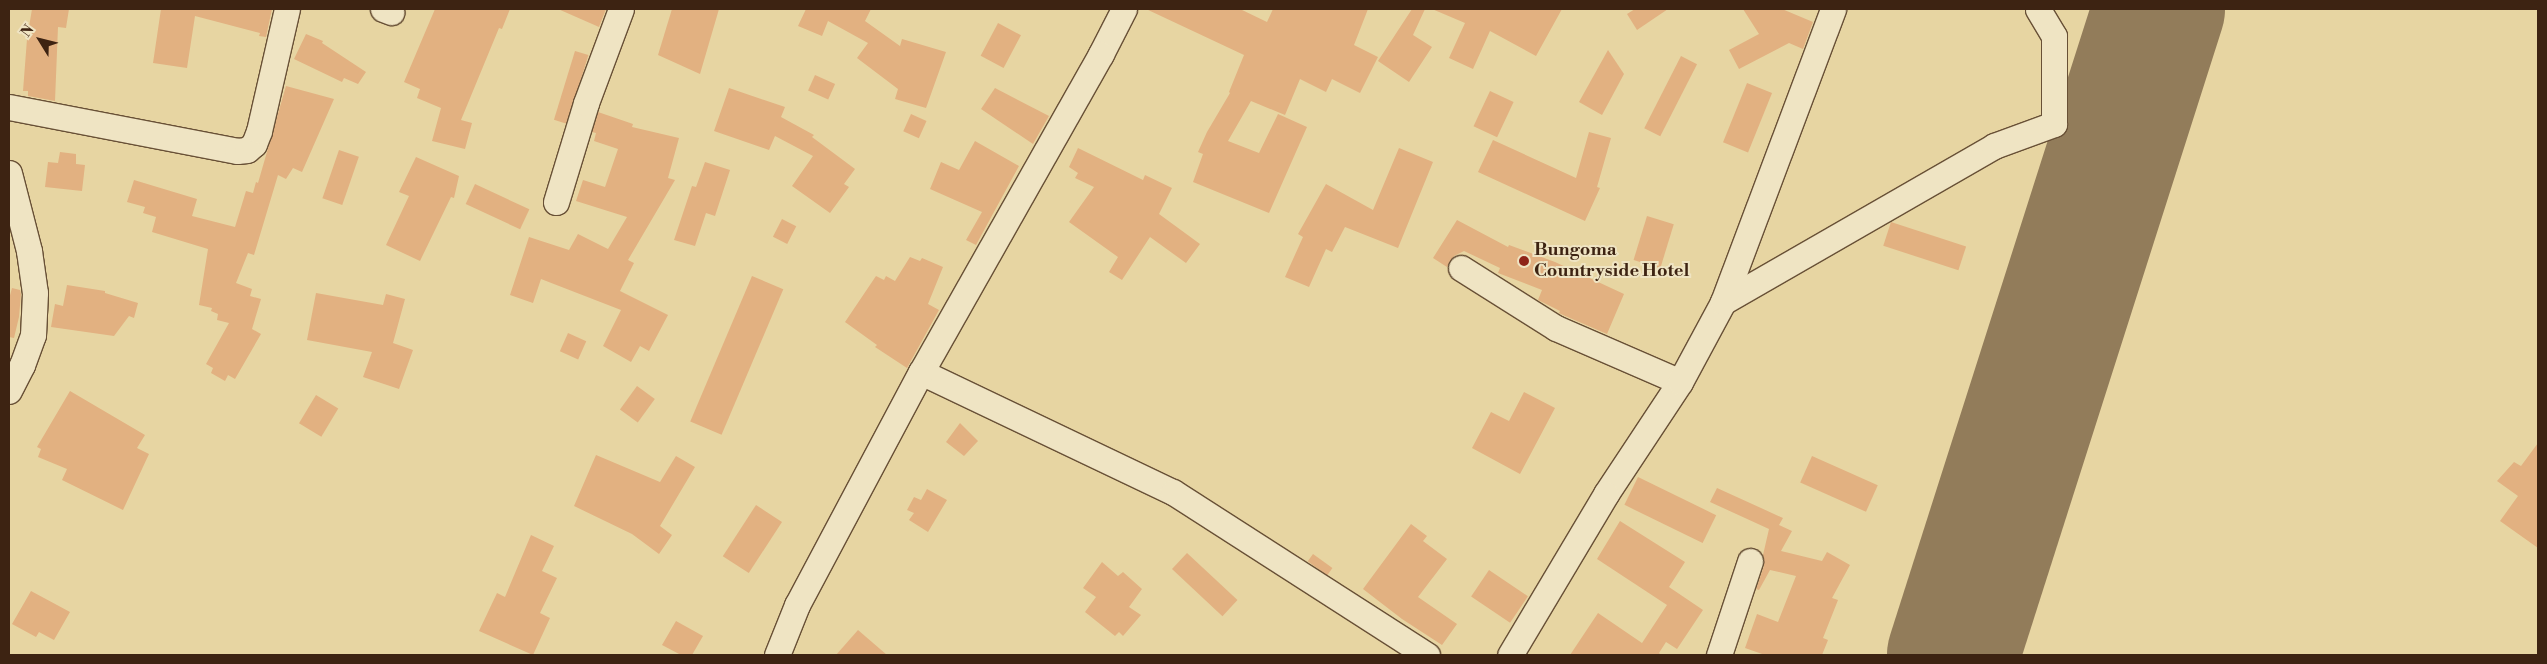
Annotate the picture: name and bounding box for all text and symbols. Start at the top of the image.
north arrow [15,15,65,65]
text: N [17,21,38,41]
place label: Bungoma Countryside Hotel [1534,240,1689,282]
marker: Bungoma Countryside Hotel [1518,255,1530,267]

